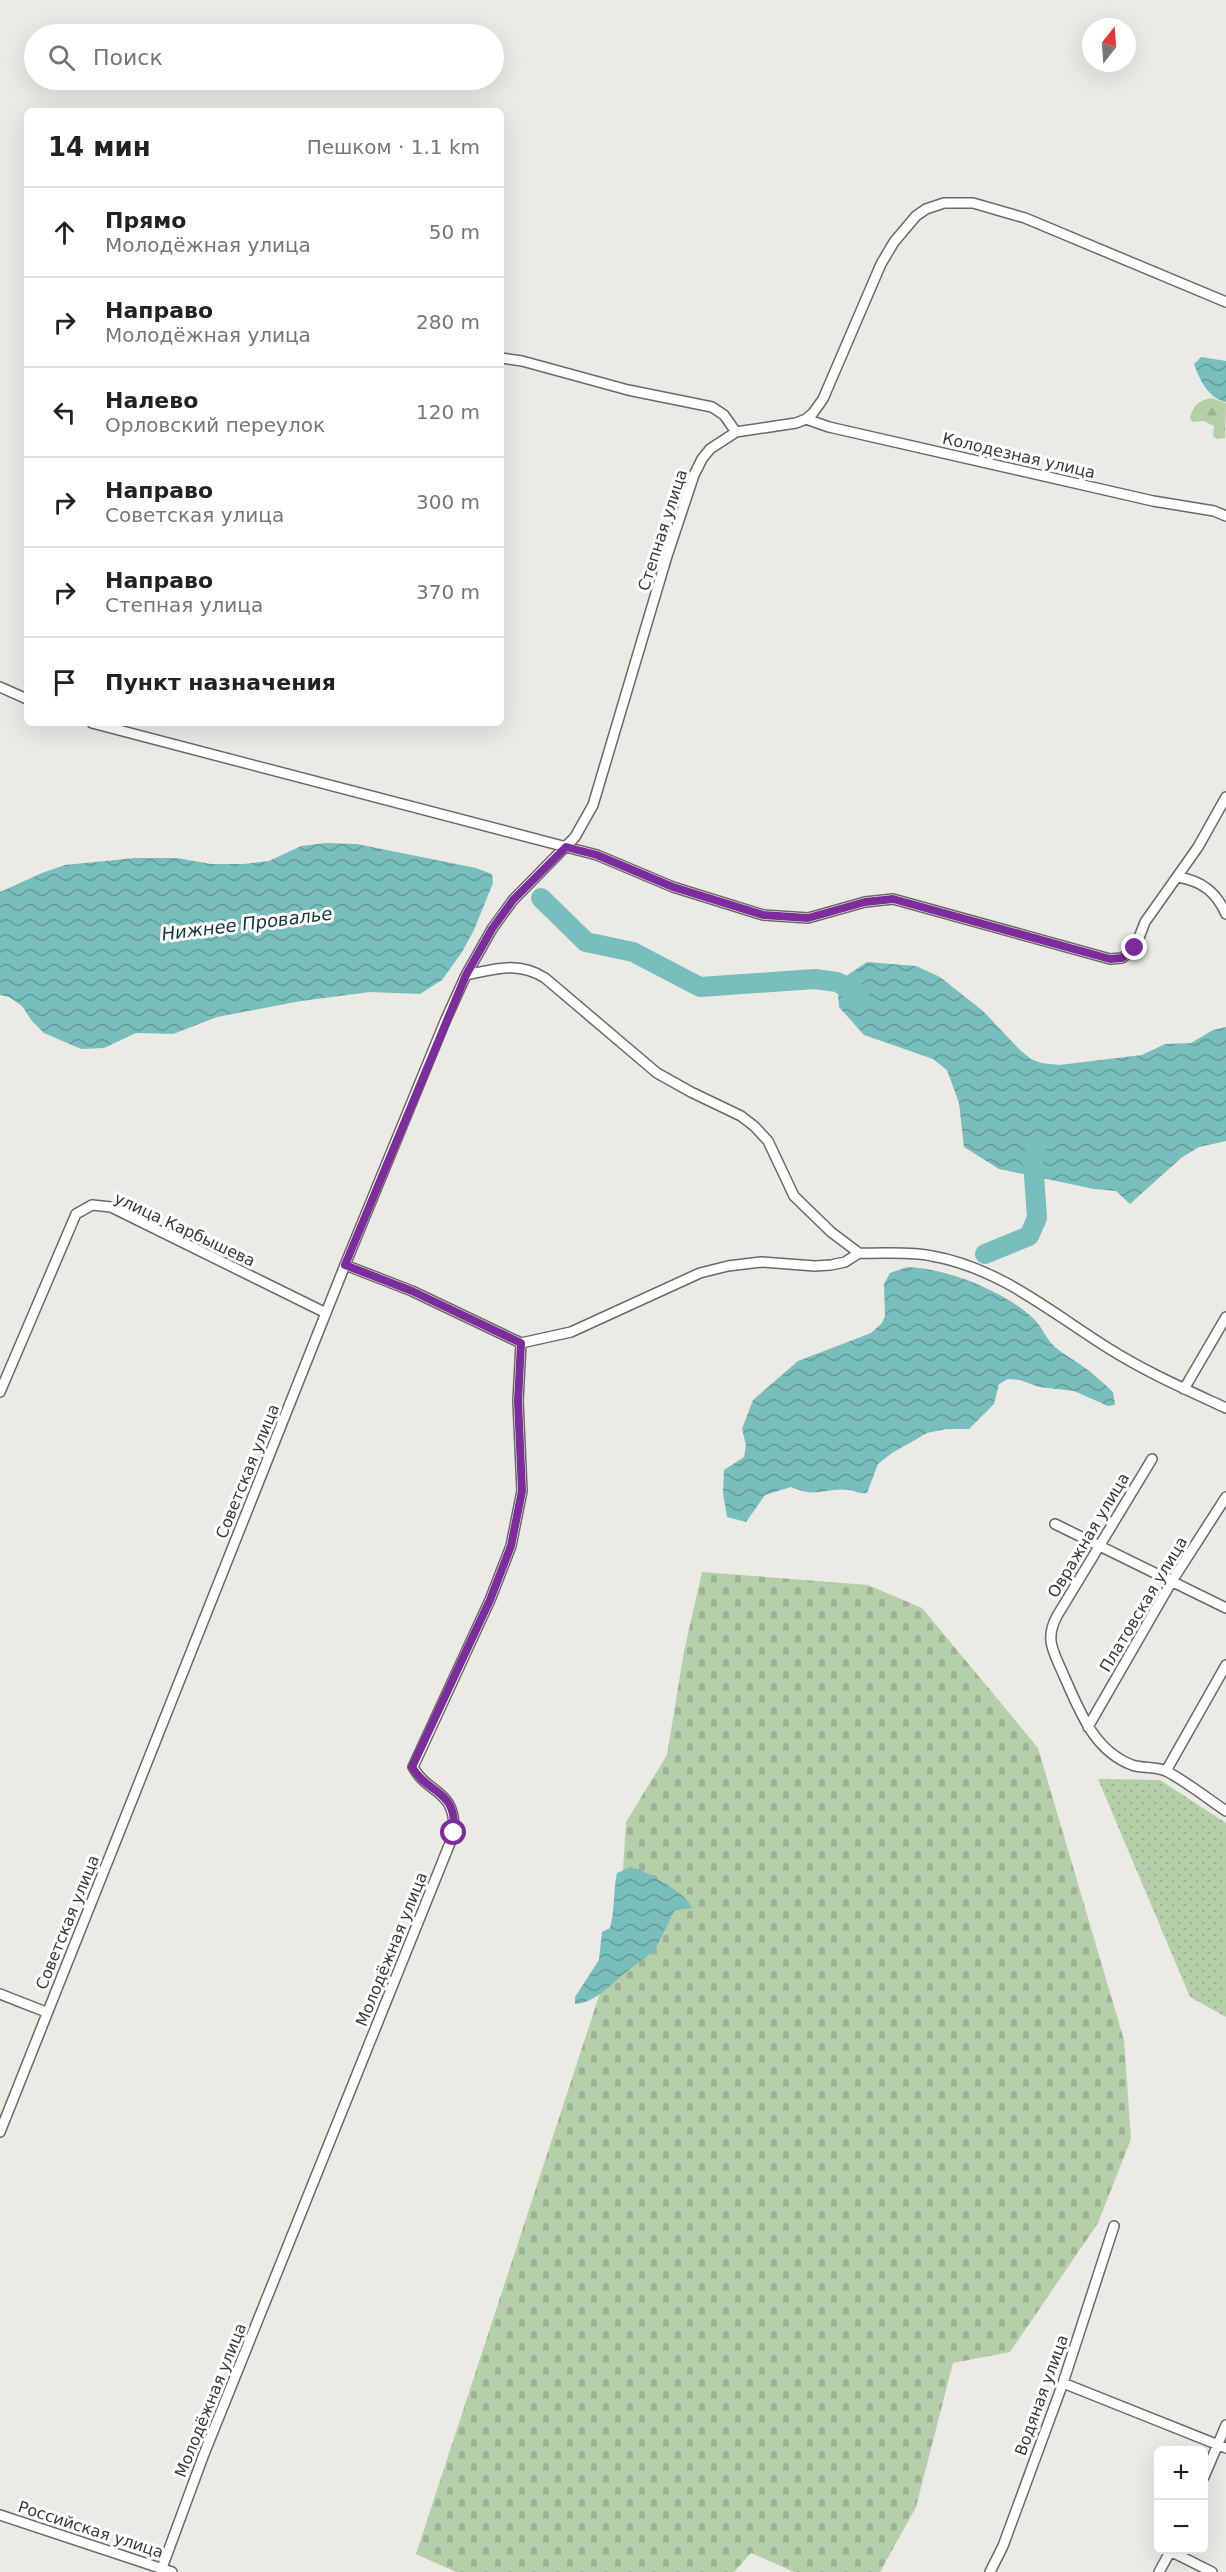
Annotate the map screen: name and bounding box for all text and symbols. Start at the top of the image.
north arrow [1082,18,1136,72]
search box [24,24,504,90]
icon: search [45,41,78,74]
text: Поиск [93,45,163,70]
text: 14 мин [48,132,151,162]
text: Пешком · 1.1 km [307,135,480,159]
text: Прямо [105,208,186,233]
icon: ahead [48,216,81,249]
text: 50 m [429,220,480,244]
text: Молодёжная улица [105,233,311,257]
text: Направо [105,298,213,323]
icon: right [48,306,81,339]
text: 280 m [416,310,480,334]
text: Молодёжная улица [105,323,311,347]
text: Налево [105,388,198,413]
icon: left [48,396,81,429]
text: 120 m [416,400,480,424]
text: Орловский переулок [105,413,325,437]
street label: Колодезная улица [941,429,1097,482]
street label: Степная улица [634,467,691,593]
text: Направо [105,478,213,503]
icon: right [48,486,81,519]
text: 300 m [416,490,480,514]
text: Советская улица [105,503,284,527]
text: Направо [105,568,213,593]
icon: right [48,576,81,609]
text: 370 m [416,580,480,604]
text: Степная улица [105,593,263,617]
icon: arrive [48,666,81,699]
text: Пункт назначения [105,670,336,695]
water label: Нижнее Провалье [160,903,334,944]
route end [1121,934,1147,960]
street label: улица Карбышева [111,1188,258,1270]
street label: Советская улица [212,1401,283,1541]
street label: Овражная улица [1044,1469,1133,1601]
street label: Платовская улица [1096,1533,1191,1675]
route start [440,1819,466,1845]
street label: Советская улица [32,1852,103,1992]
street label: Молодёжная улица [352,1869,431,2029]
street label: Молодёжная улица [171,2320,250,2480]
street label: Водяная улица [1011,2332,1072,2458]
map controls [1154,2446,1208,2554]
button: + [1154,2446,1208,2500]
street label: Российская улица [16,2497,166,2562]
button: − [1154,2500,1208,2554]

